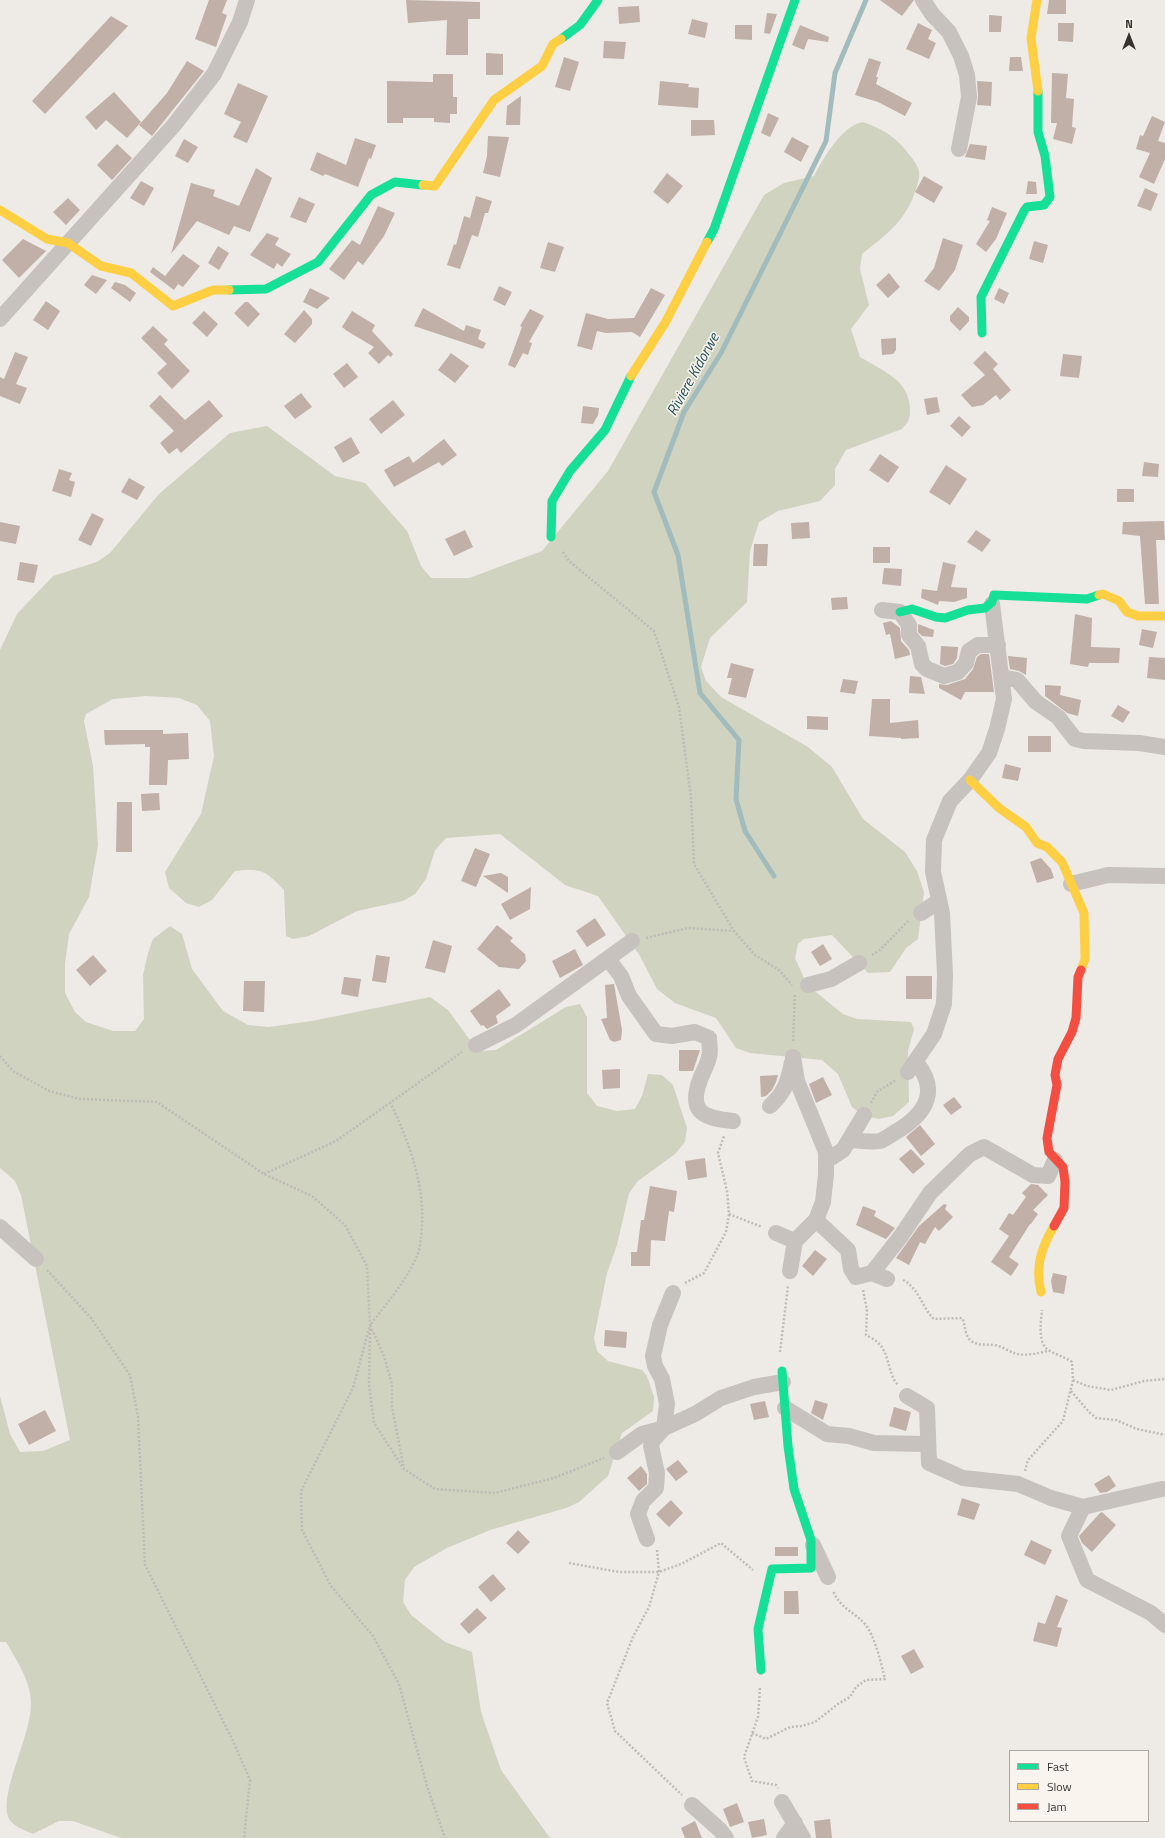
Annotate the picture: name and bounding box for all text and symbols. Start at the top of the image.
north arrow [1109,16,1149,56]
text: N [1125,16,1133,32]
water label: Riviere Kidorwe [664,331,724,419]
legend [1009,1750,1149,1822]
text: Fast [1047,1757,1069,1776]
text: Slow [1047,1777,1072,1796]
text: Jam [1047,1797,1067,1816]

